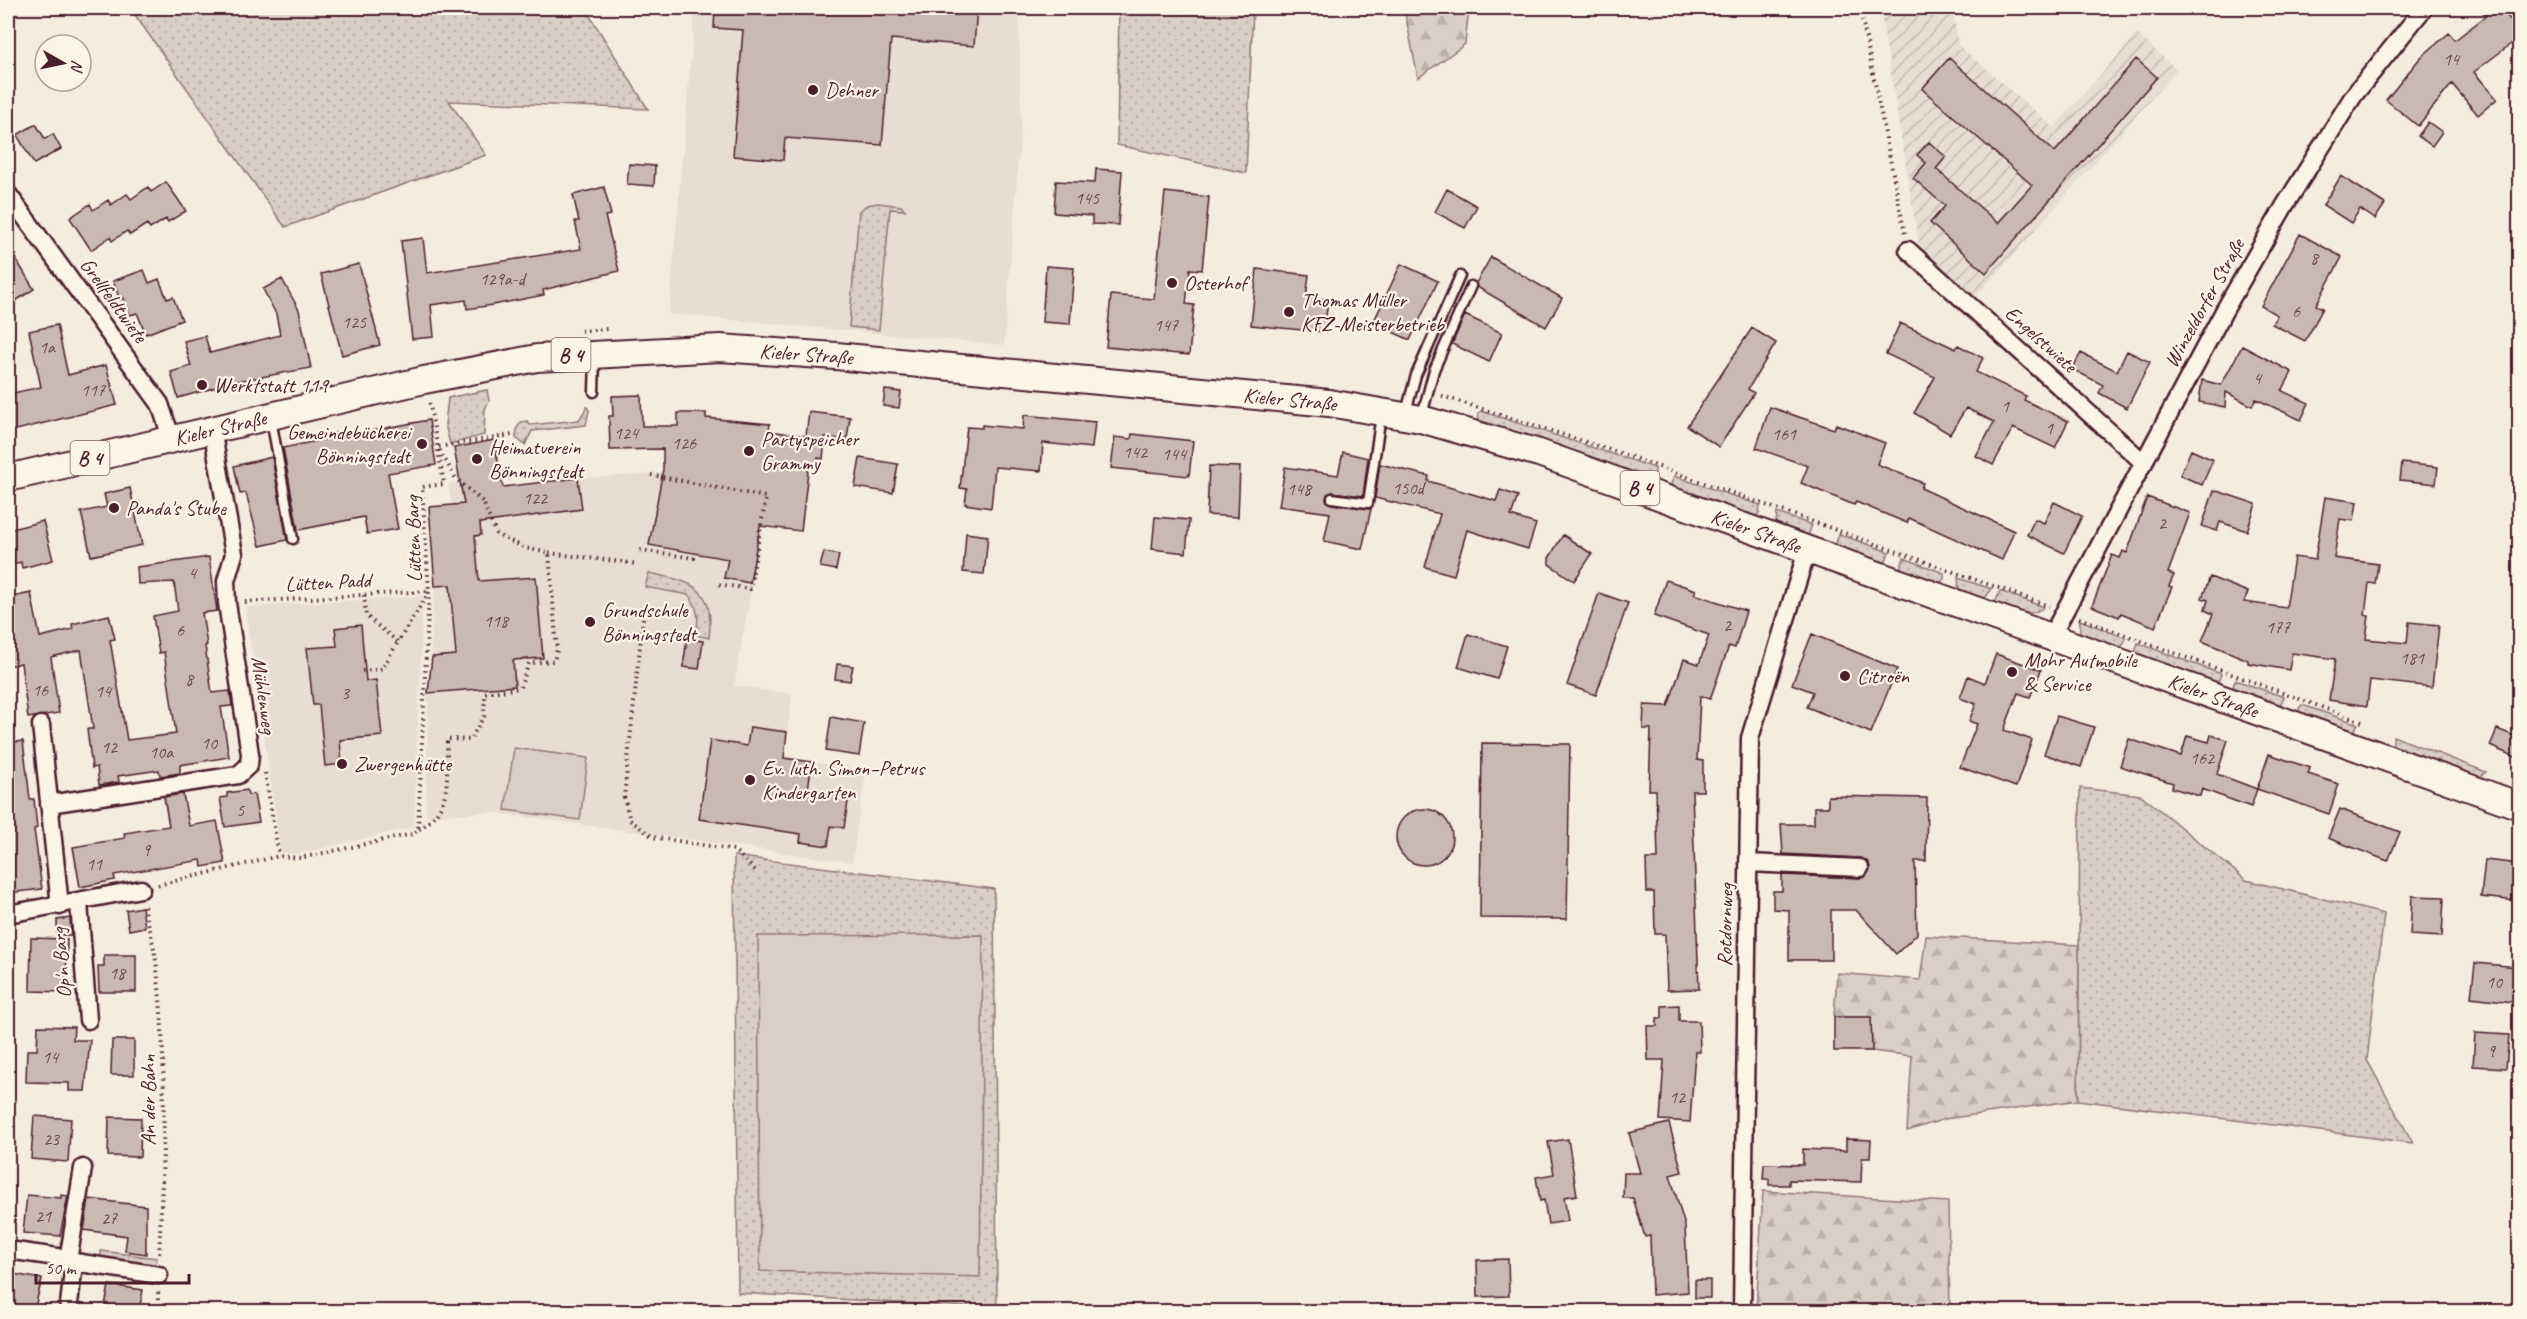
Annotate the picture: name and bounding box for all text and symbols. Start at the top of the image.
north arrow [33,33,93,93]
house number: 14 [2443,48,2461,70]
text: N [66,59,87,75]
place label: Dehner [825,77,879,103]
marker: Dehner [806,83,820,97]
house number: 145 [1075,187,1100,209]
street label: Winzeldorfer Straße [2158,232,2251,372]
house number: 8 [2310,247,2320,269]
street label: Grellfeldtwiete [74,252,154,349]
house number: 129a-d [479,268,527,290]
place label: Osterhof [1184,270,1250,296]
marker: Osterhof [1165,276,1179,290]
place label: Thomas Müller KFZ-Meisterbetrieb [1301,287,1446,337]
street label: Engelstwiete [2000,300,2084,380]
house number: 6 [2292,300,2301,322]
marker: Thomas Müller KFZ-Meisterbetrieb [1282,305,1296,319]
house number: 125 [342,311,367,333]
house number: 147 [1154,314,1179,336]
house number: 1a [39,336,56,358]
road number: B 4 [552,338,590,372]
street label: Kieler Straße [758,338,856,371]
house number: 4 [2253,367,2263,389]
place label: Werktstatt 119 [214,372,330,398]
marker: Werktstatt 119 [195,378,209,392]
house number: 117 [81,379,106,401]
street label: Kieler Straße [1242,382,1341,417]
house number: 1 [2001,395,2010,417]
street label: Kieler Straße [172,404,271,451]
house number: 1 [2045,417,2054,439]
place label: Gemeindebücherei Bönningstedt [287,419,413,469]
house number: 124 [614,422,640,444]
house number: 161 [1772,423,1797,445]
place label: Partyspeicher Grammy [761,426,860,476]
house number: 126 [672,432,697,454]
place label: Heimatverein Bönningstedt [489,434,585,484]
marker: Gemeindebücherei Bönningstedt [415,437,429,451]
road number: B 4 [70,441,110,475]
house number: 142 [1123,441,1149,463]
house number: 144 [1162,443,1188,465]
marker: Partyspeicher Grammy [742,444,756,458]
marker: Heimatverein Bönningstedt [470,452,484,466]
road number: B 4 [1620,471,1660,505]
house number: 150d [1392,477,1427,499]
house number: 148 [1287,478,1313,500]
house number: 122 [523,487,549,509]
street label: Lütten Barg [398,494,427,583]
place label: Panda's Stube [126,495,227,521]
marker: Panda's Stube [107,501,121,515]
street label: Kieler Straße [1708,503,1806,560]
house number: 2 [2158,512,2168,534]
house number: 4 [188,562,198,584]
street label: Lütten Padd [285,567,375,597]
place label: Grundschule Bönningstedt [602,597,698,647]
house number: 118 [484,610,510,632]
house number: 2 [1723,614,1733,636]
marker: Grundschule Bönningstedt [583,615,597,629]
house number: 177 [2266,616,2291,638]
house number: 6 [176,619,185,641]
place label: Mohr Autmobile & Service [2024,647,2138,697]
house number: 181 [2400,647,2425,669]
street label: Mühlenweg [246,655,282,737]
place label: Citroën [1857,663,1910,689]
marker: Mohr Autmobile & Service [2005,665,2019,679]
house number: 8 [185,668,195,690]
street label: Kieler Straße [2165,668,2264,724]
marker: Citroën [1838,669,1852,683]
house number: 16 [32,679,49,701]
house number: 14 [95,680,113,702]
house number: 3 [341,682,351,704]
house number: 10 [201,732,219,754]
house number: 12 [101,736,119,758]
house number: 10a [149,741,174,763]
house number: 162 [2190,747,2216,769]
place label: Zwergenhütte [354,751,453,777]
place label: Ev. luth. Simon–Petrus Kindergarten [762,755,926,805]
marker: Zwergenhütte [335,757,349,771]
marker: Ev. luth. Simon–Petrus Kindergarten [743,773,757,787]
house number: 5 [236,799,245,821]
house number: 9 [142,839,152,861]
house number: 11 [86,853,103,875]
street label: Rotdornweg [1711,882,1739,967]
street label: Op'n Barg [45,925,77,999]
house number: 18 [109,962,127,984]
house number: 10 [2486,971,2504,993]
house number: 9 [2487,1040,2497,1062]
house number: 14 [42,1046,60,1068]
street label: An der Bahn [135,1054,161,1146]
house number: 12 [1669,1086,1687,1108]
house number: 23 [43,1128,61,1150]
house number: 21 [35,1205,52,1227]
house number: 27 [101,1207,118,1229]
scale bar [36,1247,189,1285]
text: 50 m [45,1257,78,1279]

